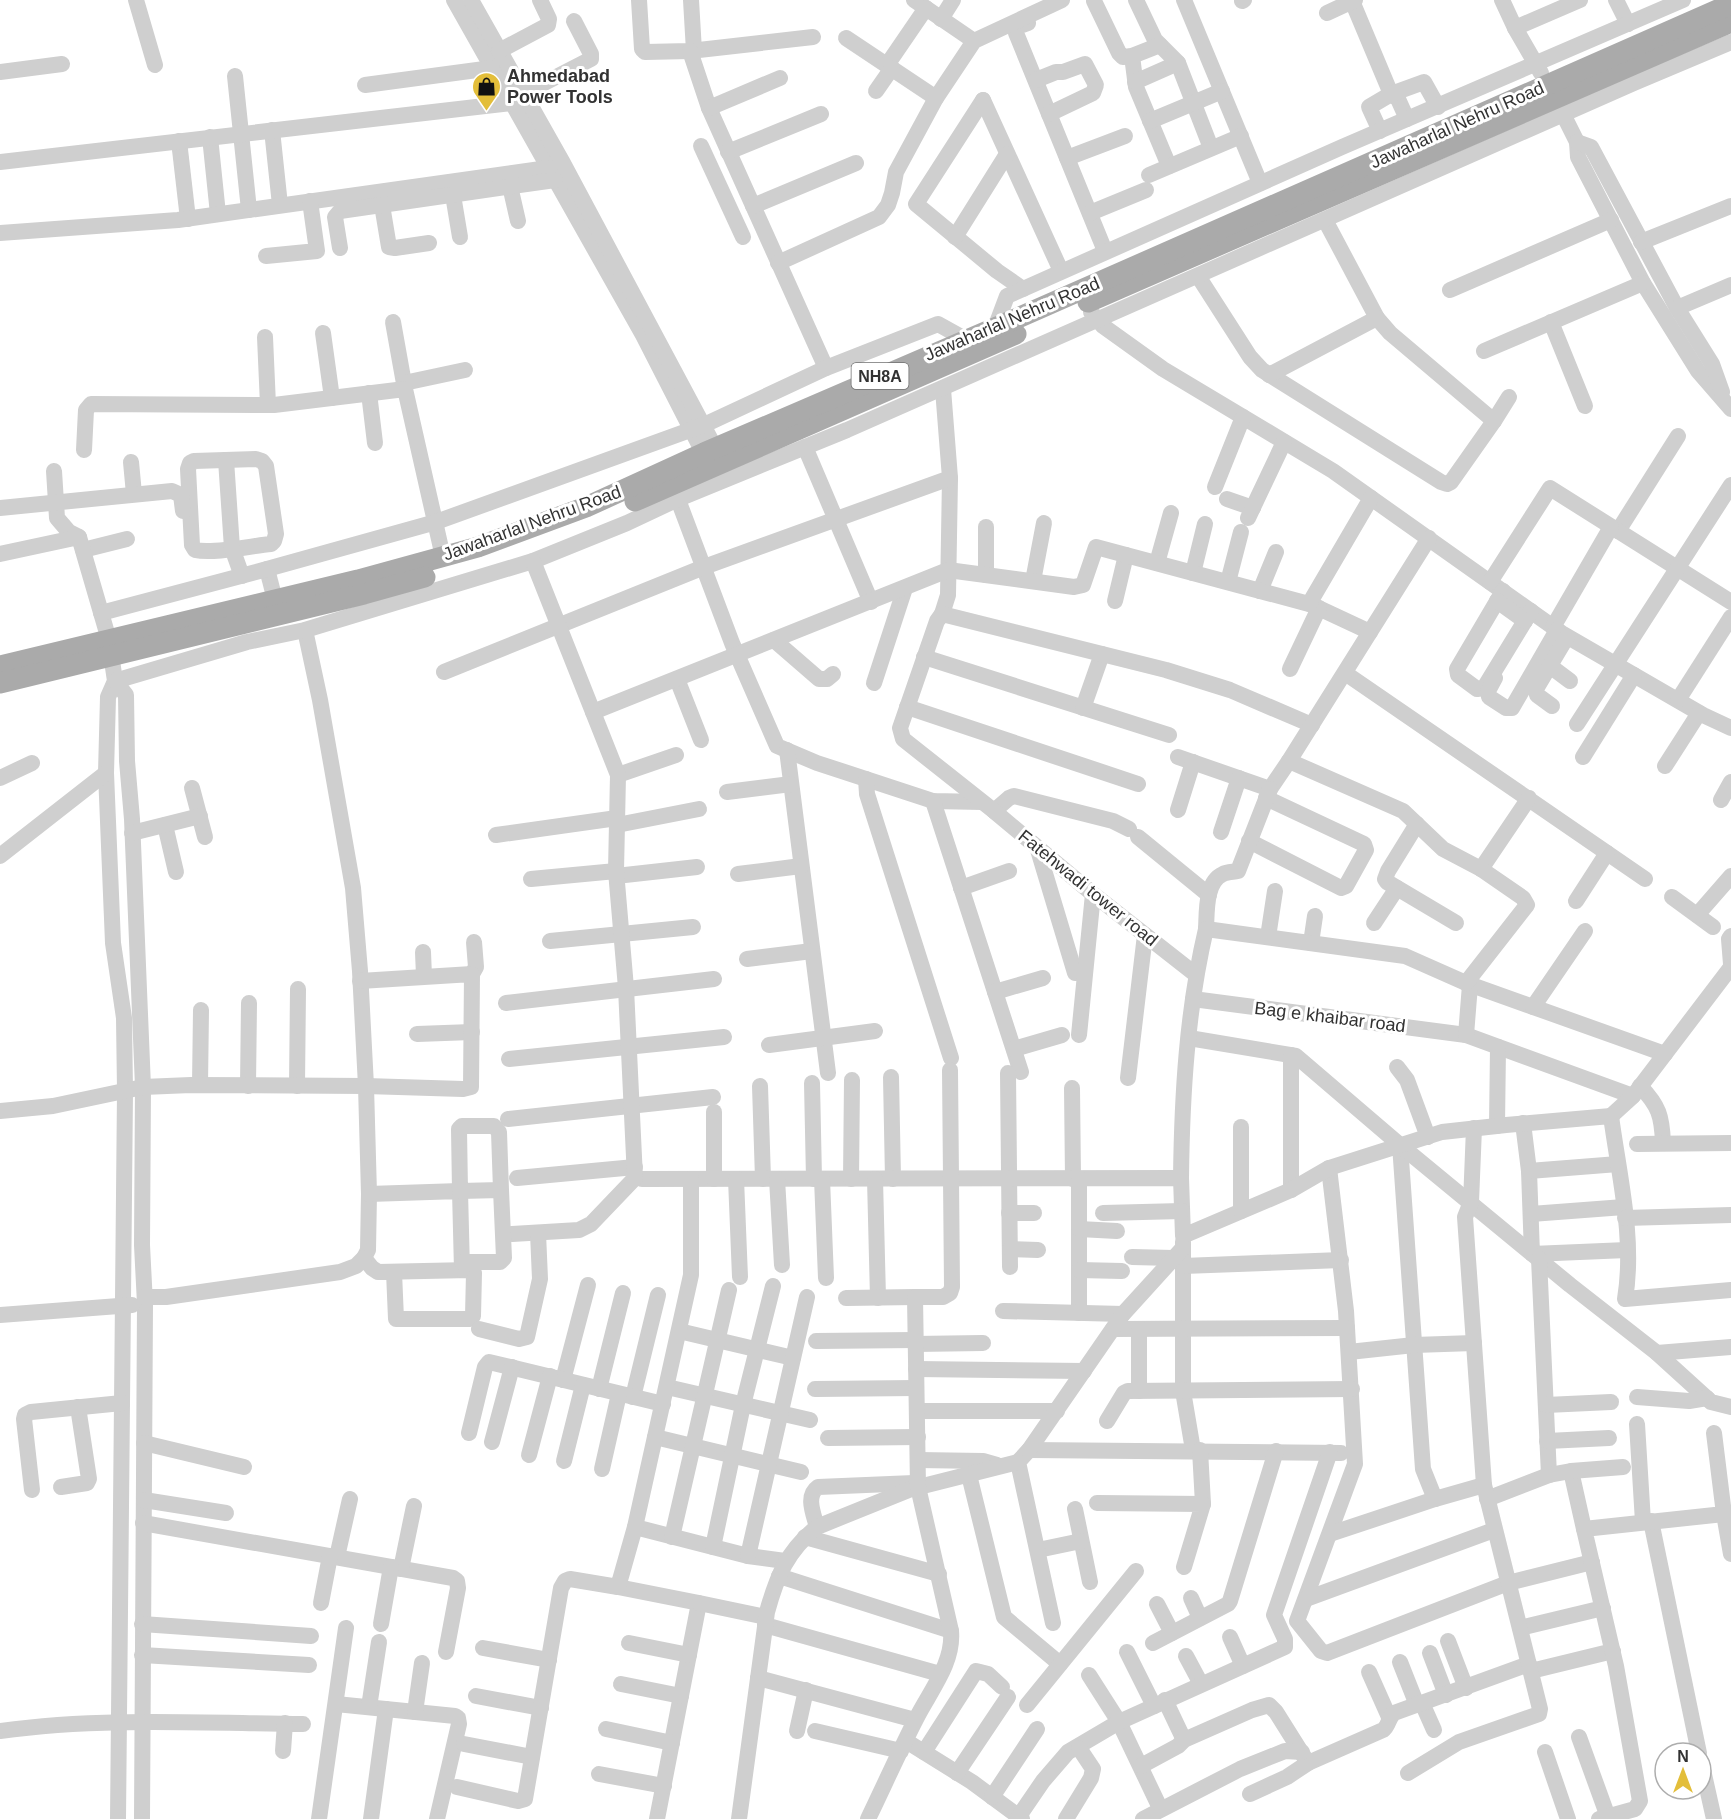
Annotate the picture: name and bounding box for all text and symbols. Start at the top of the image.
place label: Ahmedabad Power Tools [507,66,613,107]
shop icon: Ahmedabad Power Tools [470,70,502,112]
street label: Jawaharlal Nehru Road [1367,78,1547,172]
street label: Jawaharlal Nehru Road [922,273,1102,365]
road number: NH8A [852,363,908,389]
street label: Jawaharlal Nehru Road [440,481,624,565]
street label: Fatehwadi tower road [1014,826,1162,950]
street label: Bag e khaibar road [1253,998,1407,1036]
north arrow [1653,1741,1713,1801]
text: N [1677,1748,1689,1765]

